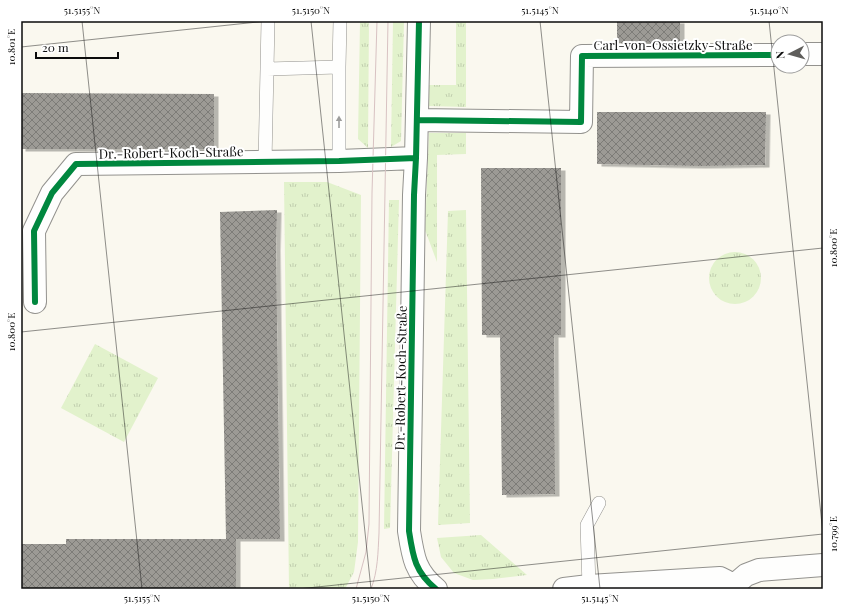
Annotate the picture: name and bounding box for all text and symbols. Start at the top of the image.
text: 51.5155°N [64,3,100,17]
text: 51.5150°N [292,3,330,17]
text: 51.5145°N [521,3,559,17]
text: 51.5140°N [749,3,789,17]
text: 10.801°E [4,29,18,65]
scale bar [36,34,118,60]
north arrow [770,34,810,74]
street label: Carl-von-Ossietzky-Straße [593,36,753,53]
text: 20 m [42,39,69,55]
text: N [772,50,787,60]
one-way arrow [336,115,342,128]
street label: Dr.-Robert-Koch-Straße [98,142,244,162]
text: 10.800°E [826,229,840,267]
street label: Dr.-Robert-Koch-Straße [390,305,410,451]
text: 10.800°E [4,313,18,351]
text: 10.799°E [826,516,840,552]
text: 51.5155°N [124,591,160,605]
text: 51.5150°N [352,591,390,605]
text: 51.5145°N [581,591,619,605]

